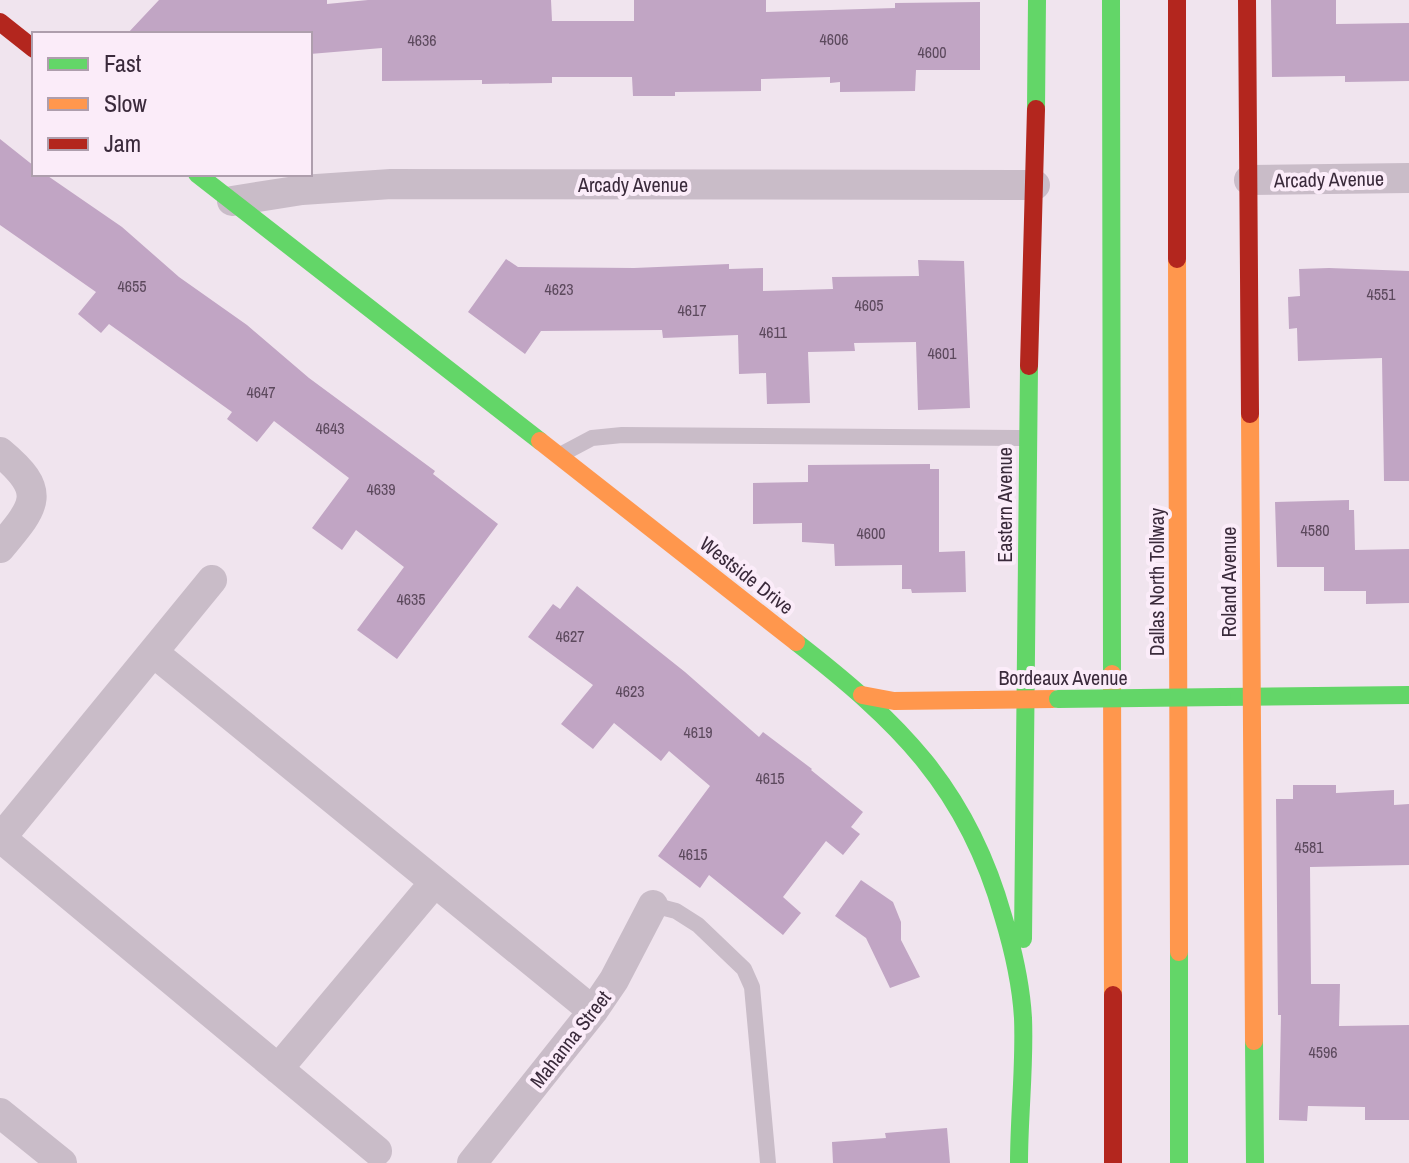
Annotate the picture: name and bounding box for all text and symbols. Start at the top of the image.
house number: 4606 [819,28,849,50]
house number: 4636 [407,29,437,51]
legend [32,32,312,176]
house number: 4600 [917,41,947,63]
text: Fast [104,47,142,79]
text: Slow [104,87,147,119]
text: Jam [104,127,141,159]
street label: Arcady Avenue [1273,165,1384,193]
street label: Arcady Avenue [577,171,688,198]
house number: 4655 [117,275,147,297]
house number: 4623 [544,278,574,300]
house number: 4551 [1366,283,1396,305]
house number: 4605 [854,294,884,316]
house number: 4617 [677,299,707,321]
house number: 4611 [759,321,788,343]
house number: 4601 [927,342,957,364]
house number: 4647 [246,381,276,403]
house number: 4643 [315,417,345,439]
street label: Eastern Avenue [991,447,1018,563]
house number: 4639 [366,478,396,500]
street label: Dallas North Tollway [1143,507,1170,656]
house number: 4580 [1300,519,1330,541]
house number: 4600 [856,522,886,544]
street label: Roland Avenue [1215,527,1242,637]
street label: Westside Drive [695,530,799,620]
house number: 4635 [396,588,426,610]
house number: 4627 [555,625,585,647]
street label: Bordeaux Avenue [998,664,1128,691]
house number: 4623 [615,680,645,702]
house number: 4619 [683,721,713,743]
house number: 4615 [755,767,785,789]
house number: 4581 [1294,836,1324,858]
house number: 4615 [678,843,708,865]
street label: Mahanna Street [523,984,617,1093]
house number: 4596 [1308,1041,1338,1063]

